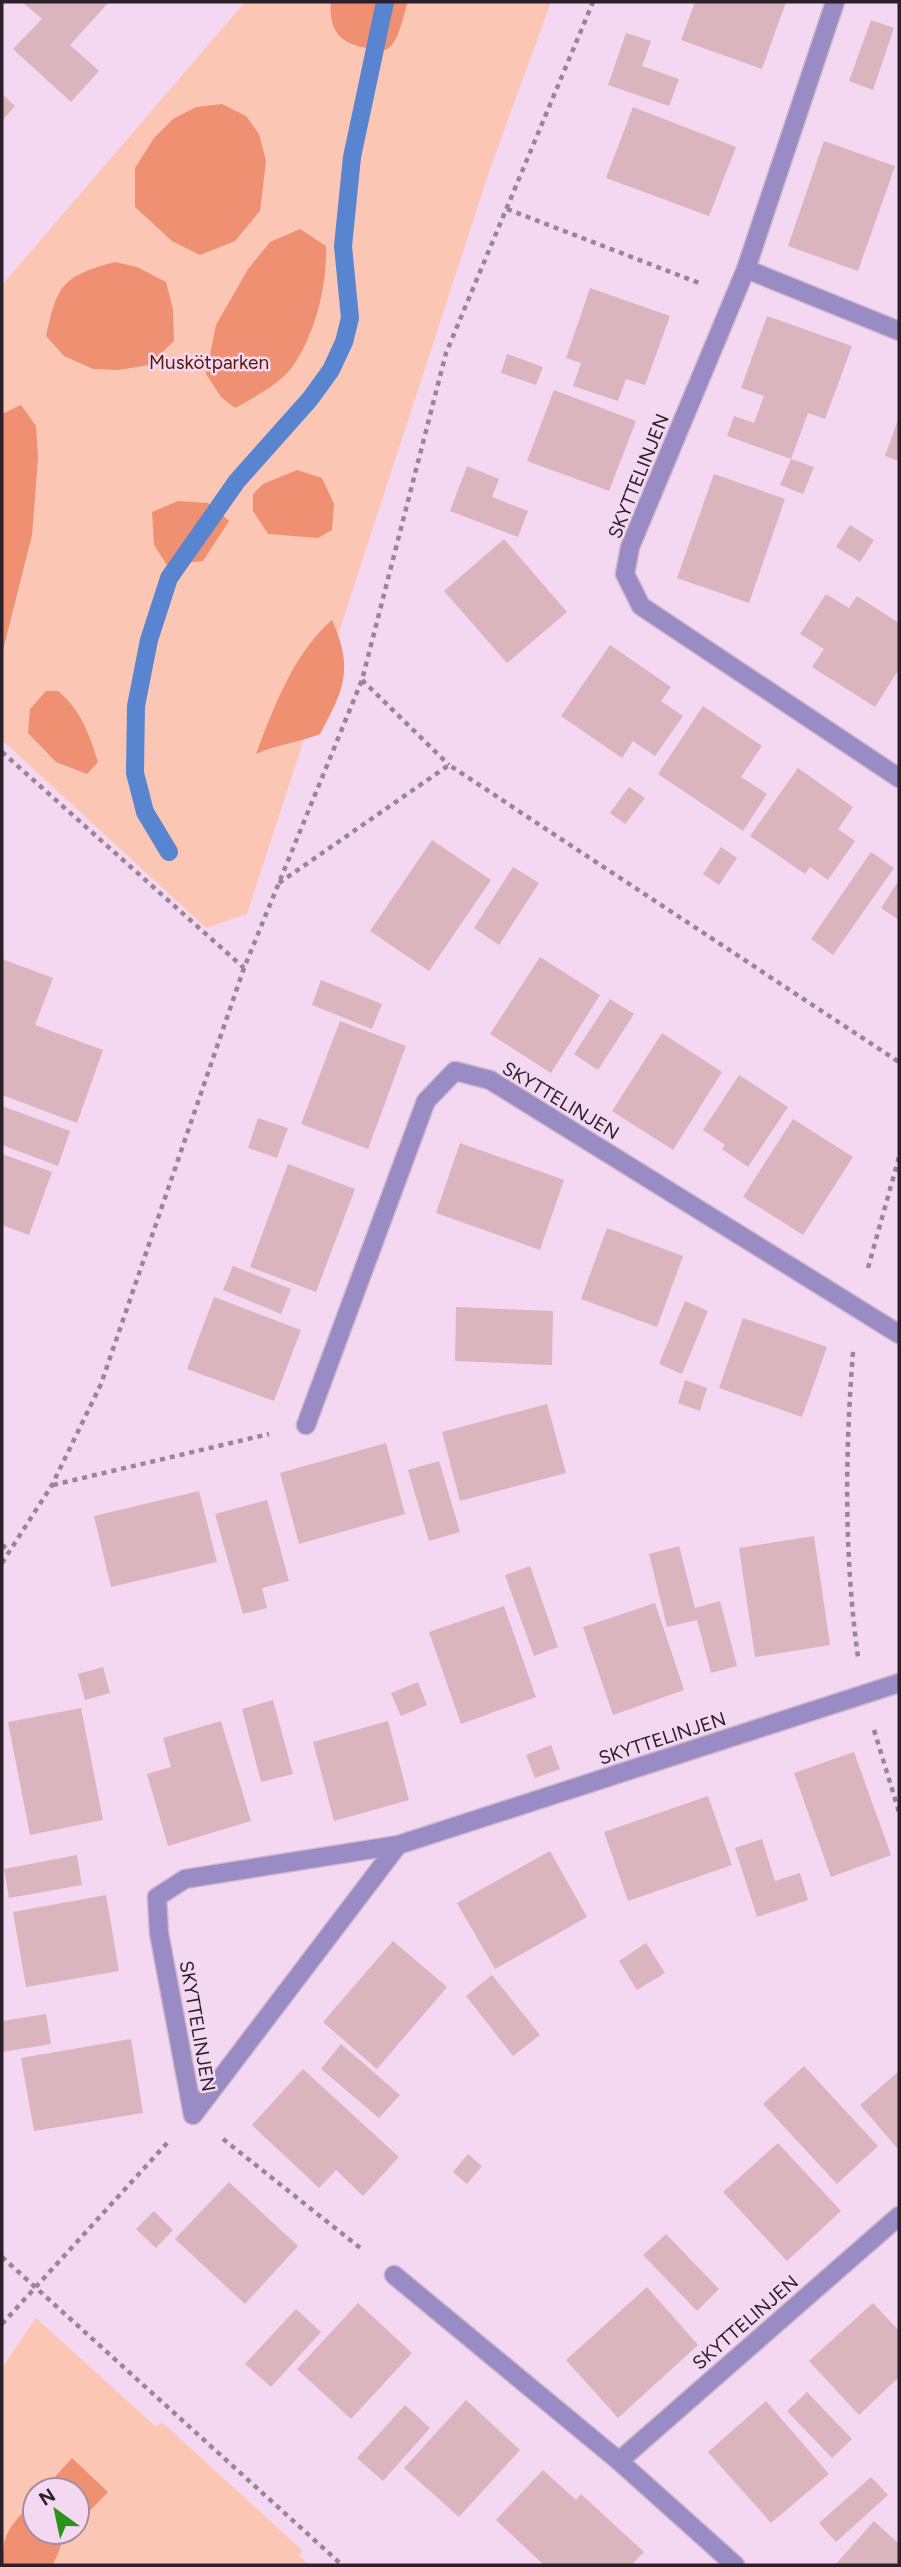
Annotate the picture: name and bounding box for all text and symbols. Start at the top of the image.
park label: Muskötparken [149,351,269,374]
street label: SKYTTELINJEN [603,410,674,542]
street label: SKYTTELINJEN [498,1056,623,1144]
street label: SKYTTELINJEN [596,1707,729,1770]
street label: SKYTTELINJEN [175,1959,220,2093]
street label: SKYTTELINJEN [688,2270,803,2374]
north arrow [21,2476,91,2546]
text: N [35,2484,59,2511]

